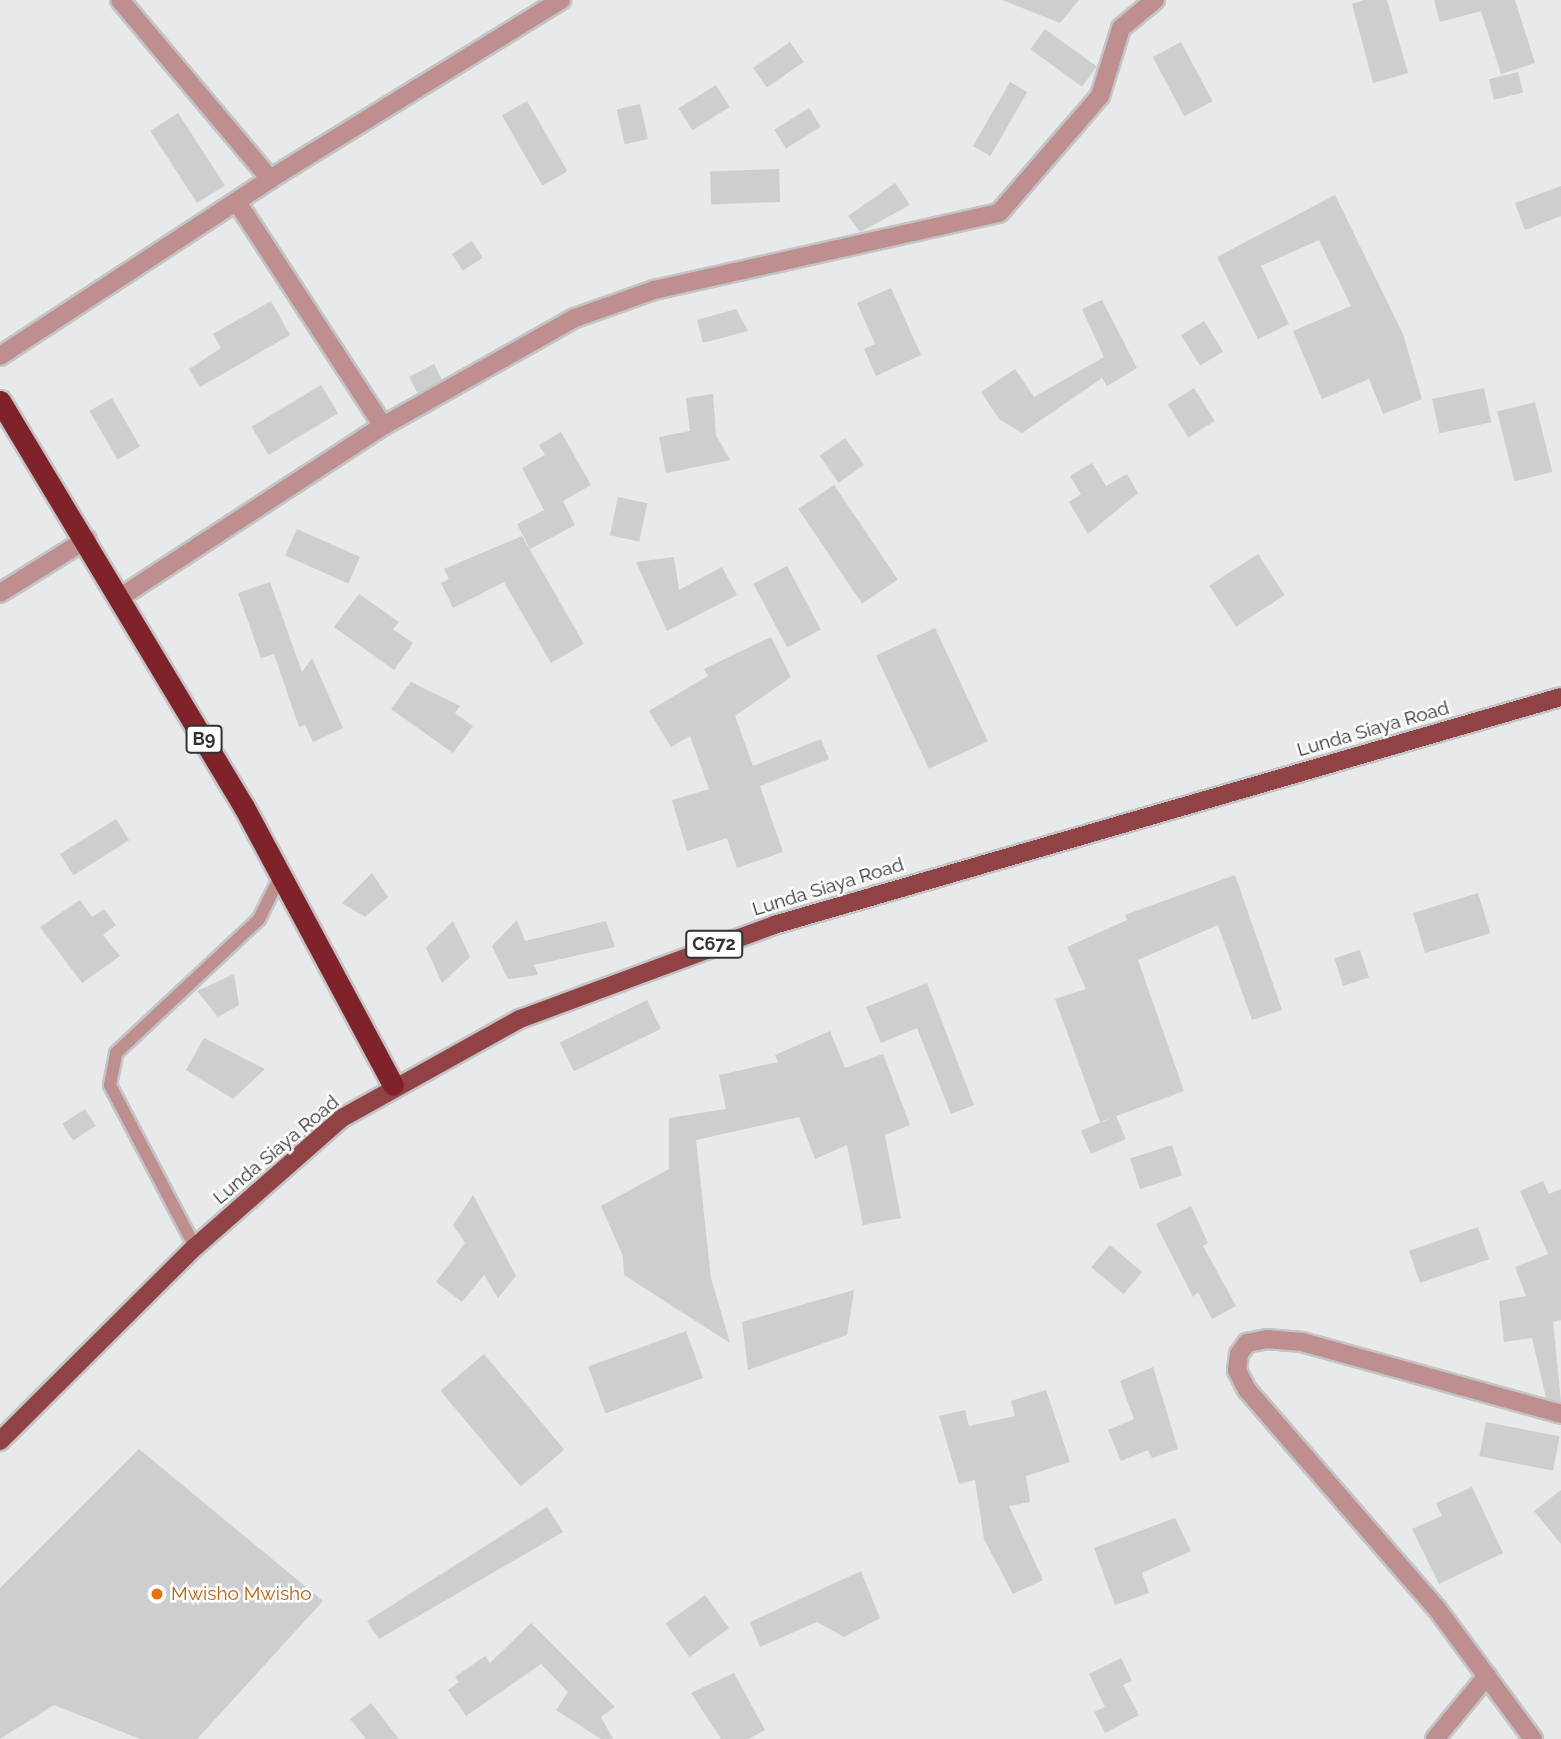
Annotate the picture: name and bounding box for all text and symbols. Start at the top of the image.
street label: Lunda Siaya Road [1294,696,1452,762]
road number: B9 [185,724,223,754]
street label: Lunda Siaya Road [750,853,906,921]
road number: C672 [684,930,744,959]
street label: Lunda Siaya Road [209,1091,343,1209]
place label: Mwisho Mwisho [171,1583,311,1605]
marker: Mwisho Mwisho [149,1586,165,1602]

